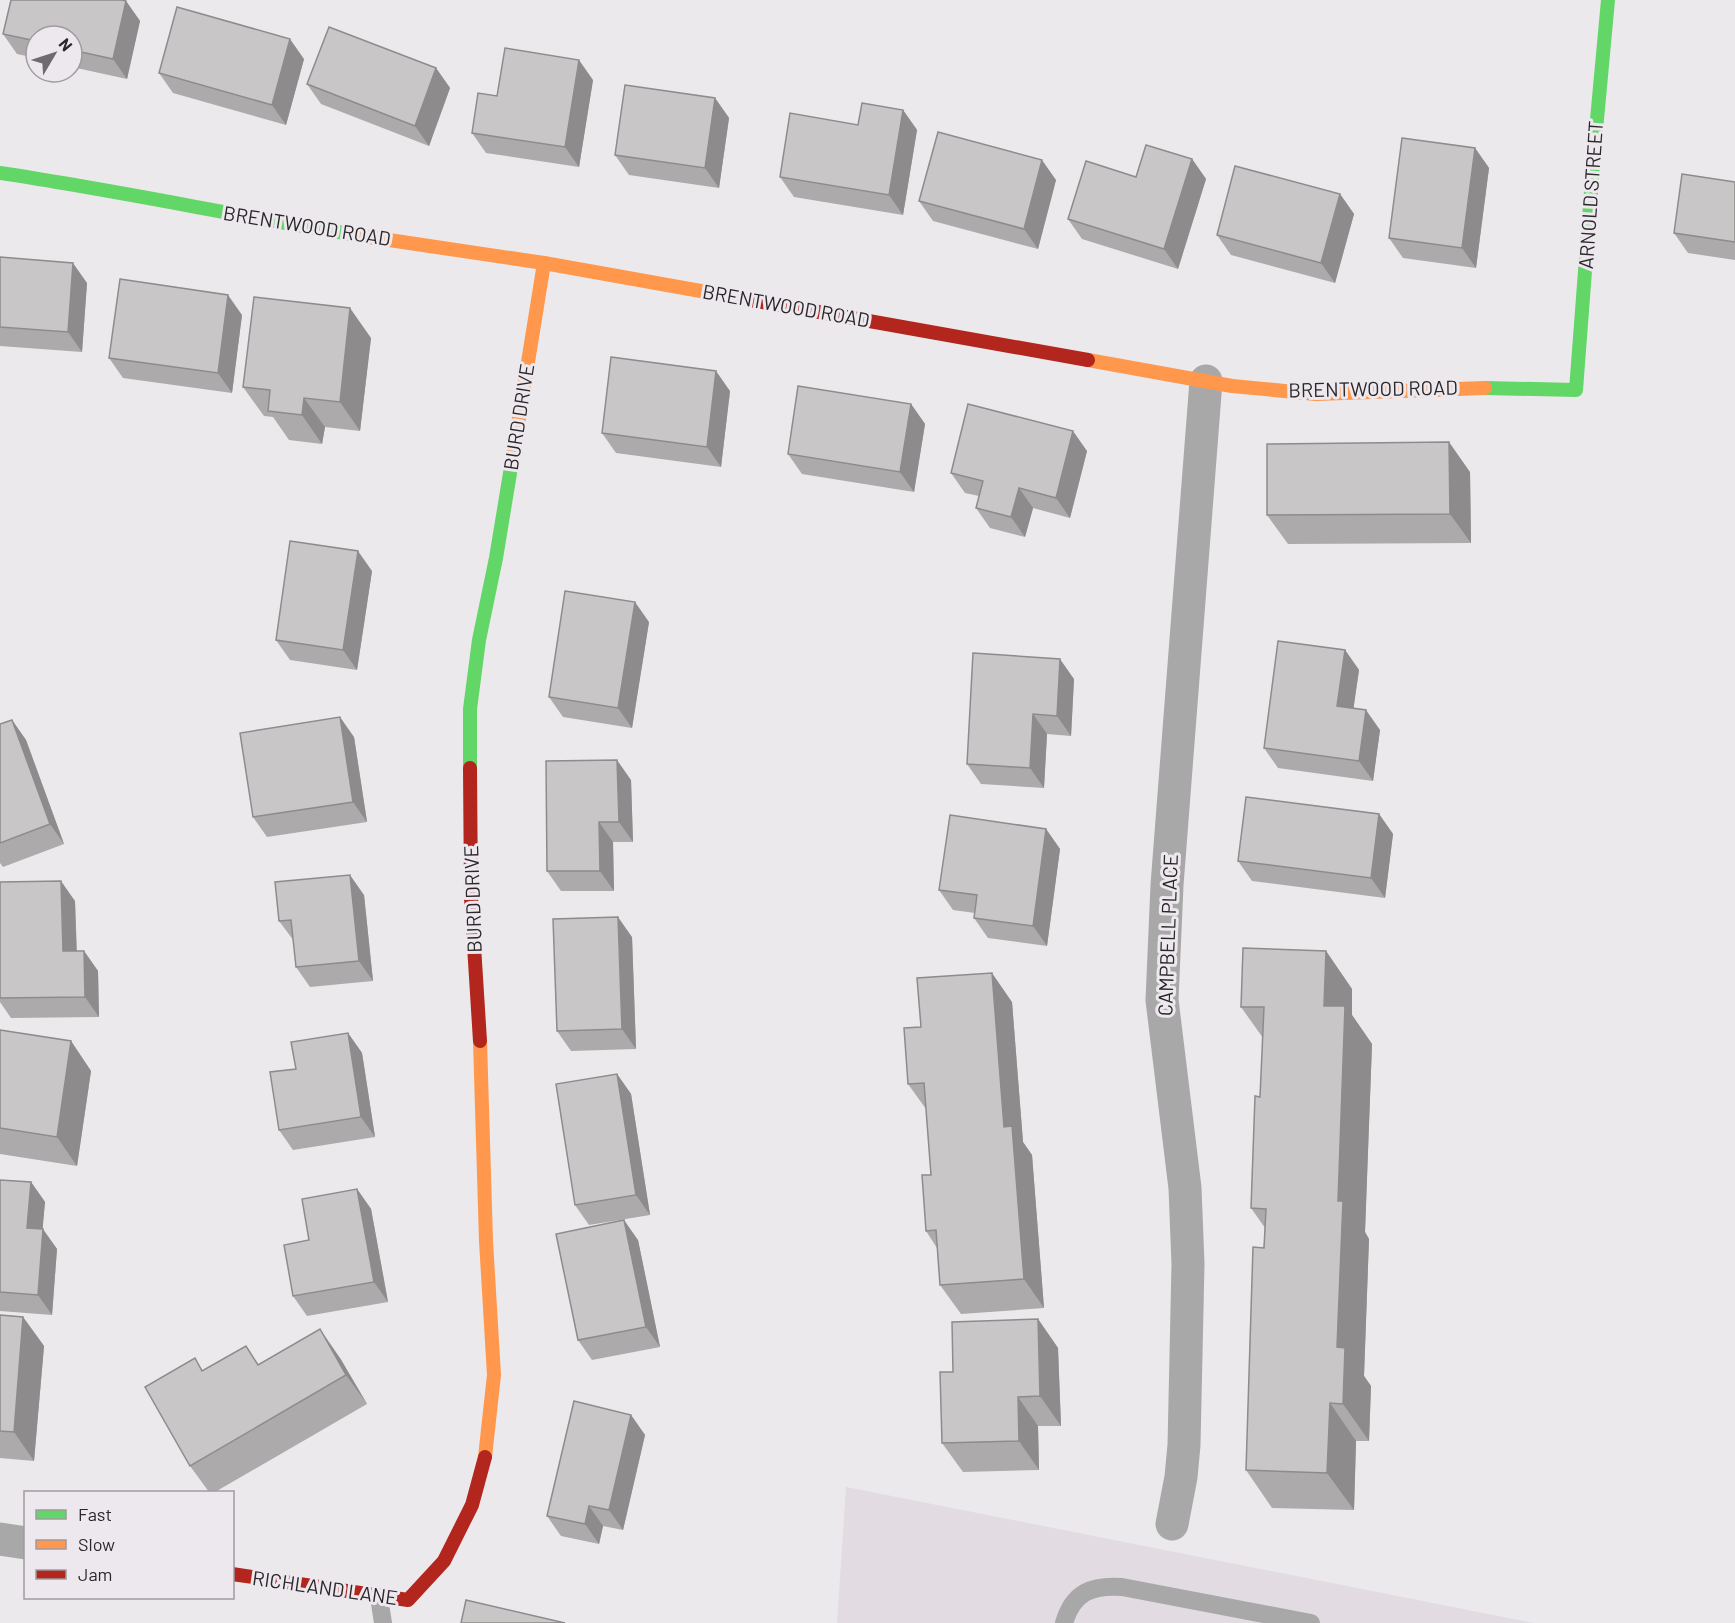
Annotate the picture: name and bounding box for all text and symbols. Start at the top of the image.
north arrow [24,24,84,84]
text: N [55,34,77,54]
street label: ARNOLD STREET [1573,120,1607,270]
street label: BRENTWOOD ROAD [222,200,393,250]
street label: BRENTWOOD ROAD [701,278,872,332]
street label: BURD DRIVE [498,362,538,472]
street label: BRENTWOOD ROAD [1288,375,1458,401]
street label: BURD DRIVE [458,845,486,953]
street label: CAMPBELL PLACE [1152,854,1182,1016]
legend [24,1491,234,1599]
text: Fast [78,1503,112,1525]
text: Slow [78,1533,115,1555]
text: Jam [78,1563,112,1585]
street label: RICHLAND LANE [251,1565,399,1609]

